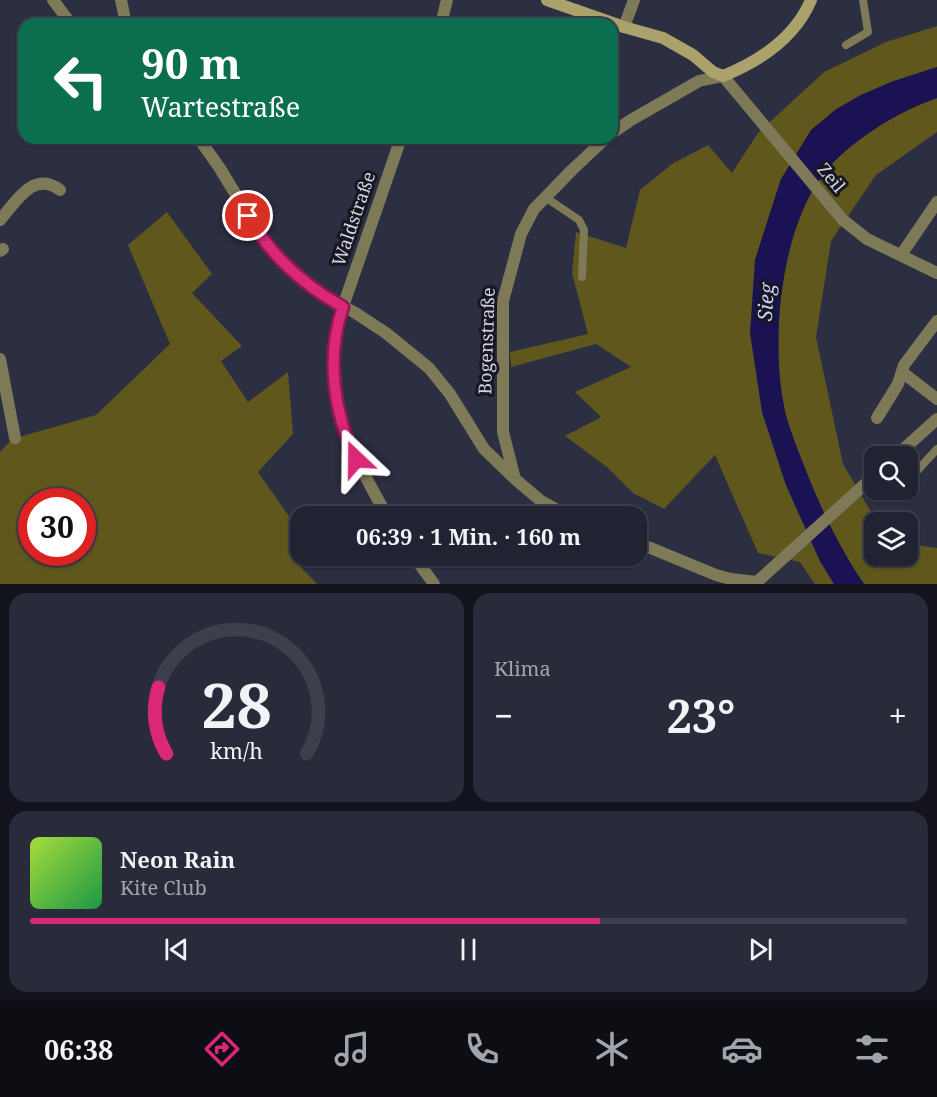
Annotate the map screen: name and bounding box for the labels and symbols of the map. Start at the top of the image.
street label: Zeil [812,158,851,198]
street label: Waldstraße [326,168,380,269]
pin [222,190,273,241]
water label: Sieg [751,281,780,322]
street label: Bogenstraße [472,287,500,395]
position arrow [324,427,388,491]
speed limit sign: 30 [18,488,96,566]

